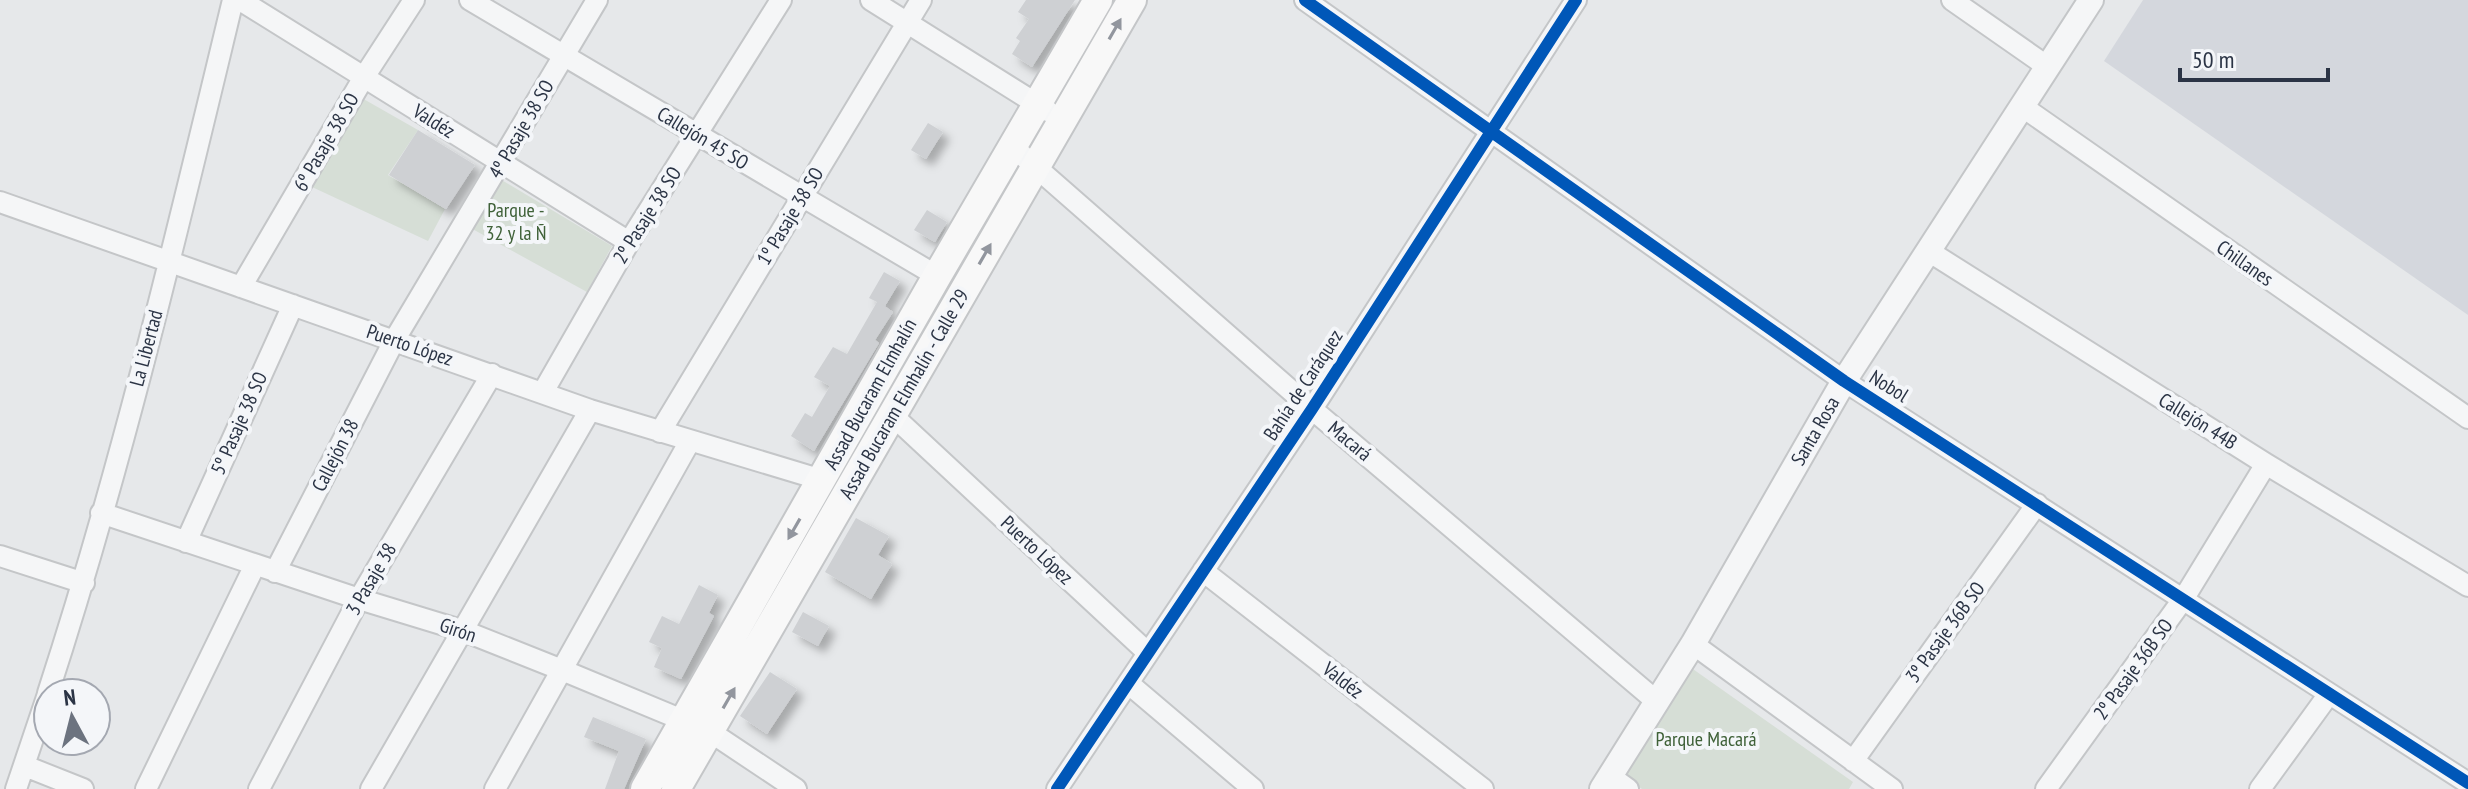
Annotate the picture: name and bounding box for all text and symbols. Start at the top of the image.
one-way arrow [1108,18,1122,40]
scale bar [2180,32,2328,82]
text: 50 m [2192,44,2234,75]
street label: 4º Pasaje 38 SO [482,75,560,183]
street label: 6º Pasaje 38 SO [287,88,365,196]
street label: Valdéz [407,98,460,144]
street label: Callejón 45 SO [652,101,754,175]
street label: 2º Pasaje 38 SO [607,162,687,268]
street label: 1º Pasaje 38 SO [751,162,829,270]
park label: Parque - 32 y la Ñ [486,197,546,246]
street label: Chillanes [2212,234,2279,292]
one-way arrow [978,243,992,265]
street label: Assad Bucaram Elmhalín - Calle 29 [833,284,975,504]
street label: La Libertad [123,307,169,389]
street label: Assad Bucaram Elmhalín [818,314,922,474]
street label: Puerto López [363,318,457,372]
street label: Bahía de Caráquez [1258,325,1348,445]
street label: Nobol [1865,364,1914,408]
street label: 5º Pasaje 38 SO [205,368,273,478]
street label: Callejón 44B [2154,387,2242,455]
street label: Santa Rosa [1785,392,1845,470]
street label: Callejón 38 [306,414,364,496]
street label: Macará [1323,415,1377,467]
street label: Puerto López [995,510,1079,590]
one-way arrow [787,518,801,540]
street label: 3 Pasaje 38 [340,538,402,620]
street label: 3º Pasaje 36B SO [1900,576,1990,688]
street label: Girón [436,612,480,648]
street label: 2º Pasaje 36B SO [2088,613,2178,725]
street label: Valdéz [1316,655,1369,704]
north arrow [32,677,112,757]
text: N [62,683,77,712]
one-way arrow [722,686,736,709]
park label: Parque Macará [1655,726,1757,752]

